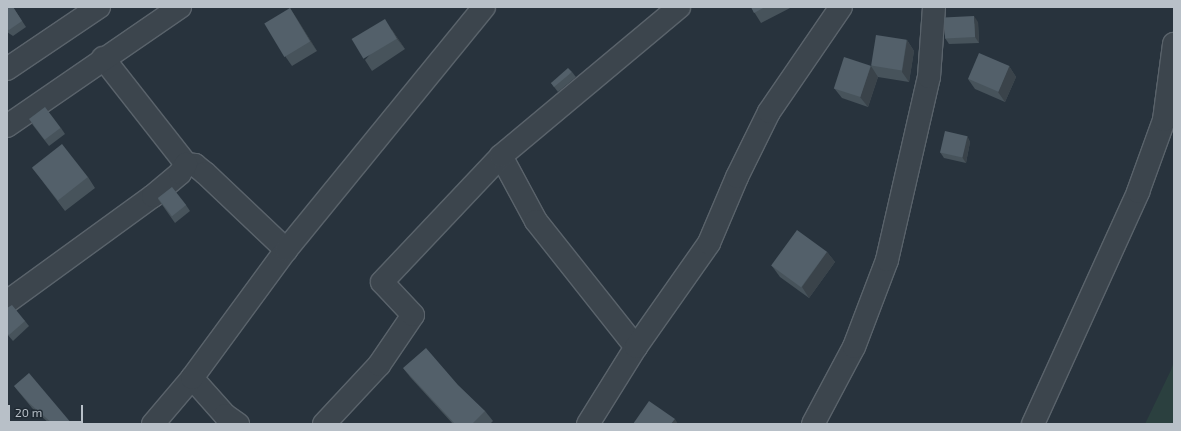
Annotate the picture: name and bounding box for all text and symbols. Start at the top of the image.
scale bar [10,397,85,423]
text: 20 m [15,405,42,419]

